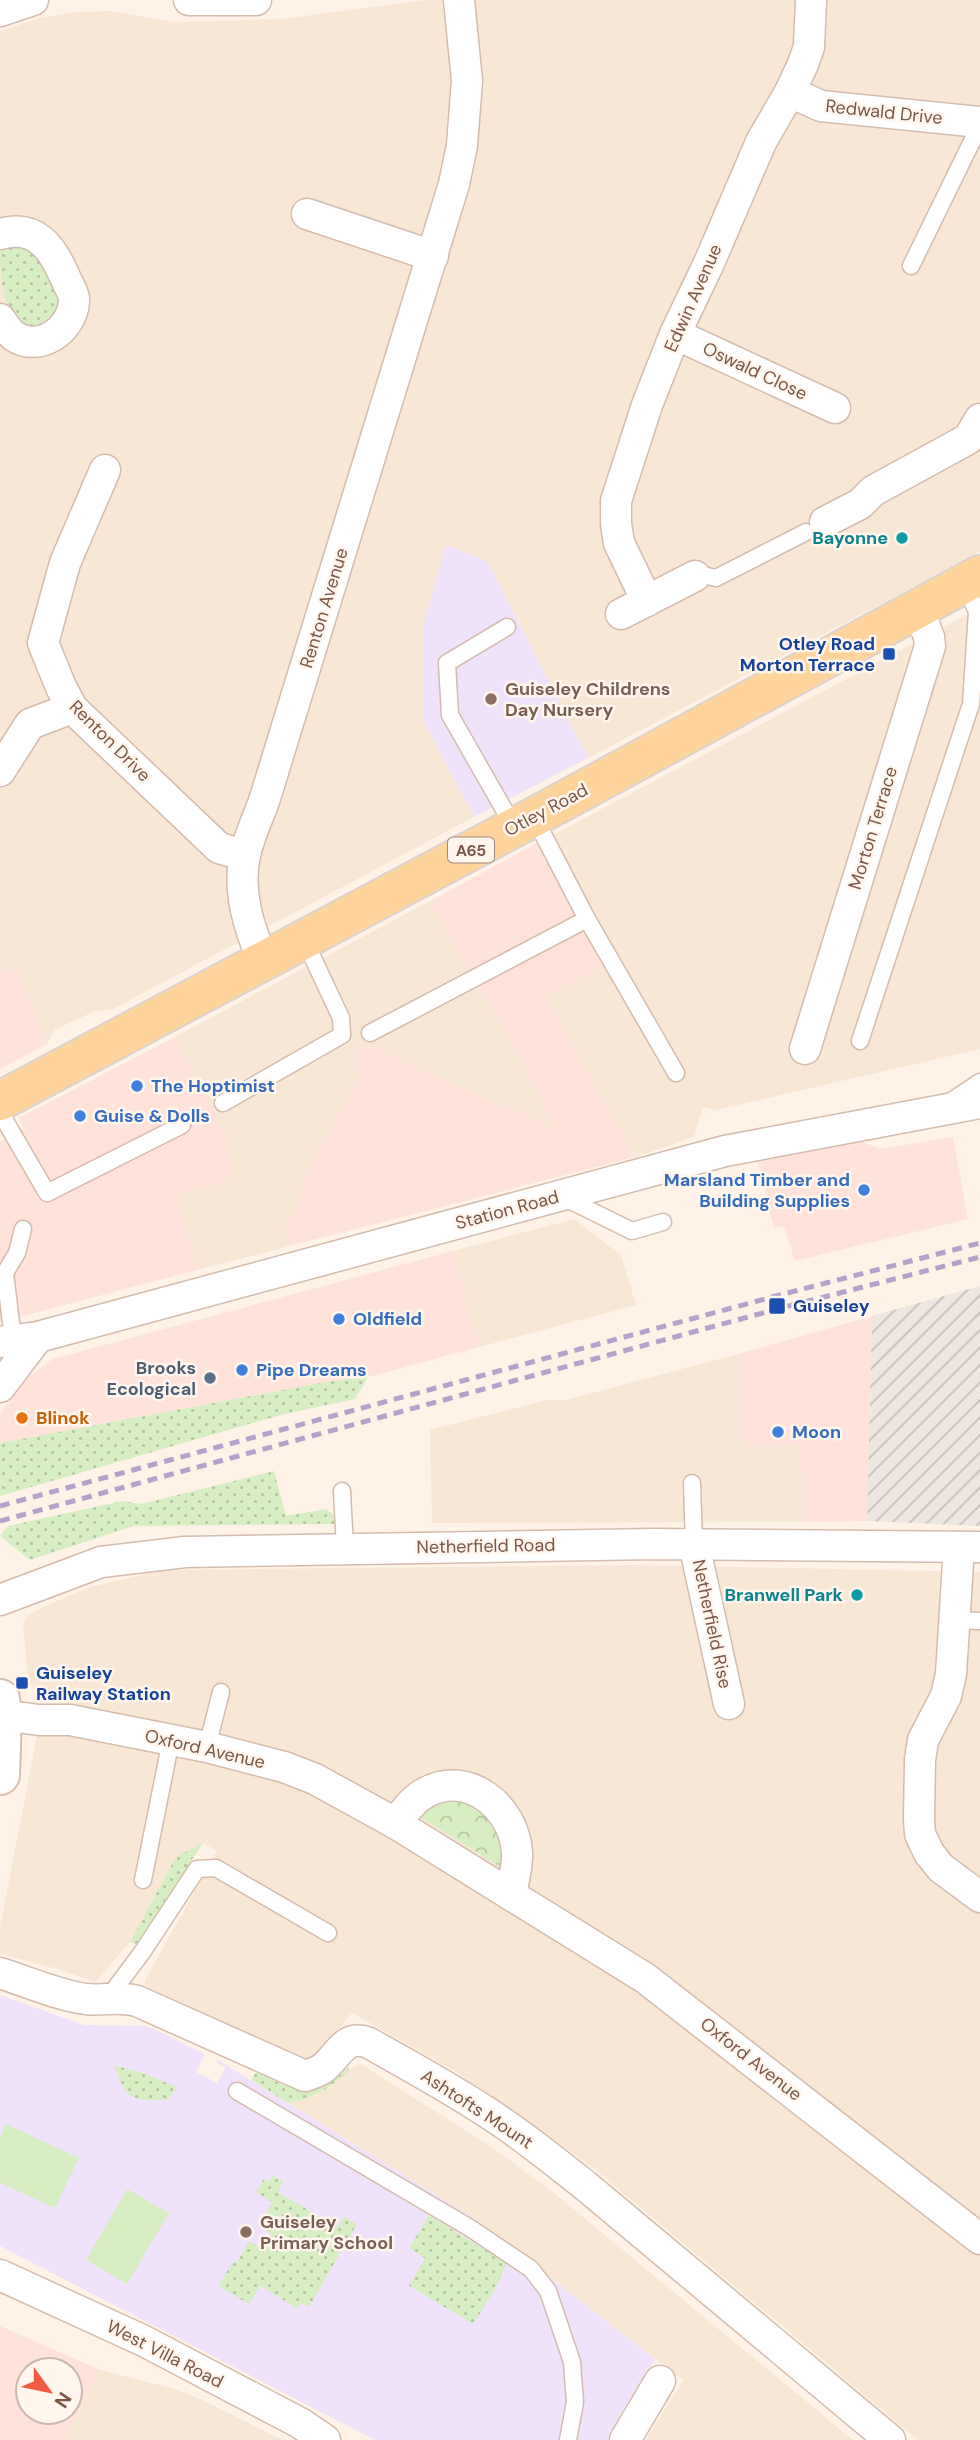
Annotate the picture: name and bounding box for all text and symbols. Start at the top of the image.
street label: Redwald Drive [824,94,944,130]
street label: Edwin Avenue [658,240,728,356]
street label: Oswald Close [699,336,811,406]
place label: Bayonne [812,526,888,550]
marker: Bayonne [894,530,910,546]
street label: Renton Avenue [294,545,354,671]
place label: Otley Road Morton Terrace [740,632,875,677]
marker: Otley Road Morton Terrace [881,646,897,662]
place label: Guiseley Childrens Day Nursery [505,677,670,722]
marker: Guiseley Childrens Day Nursery [483,691,499,707]
street label: Renton Drive [64,695,156,787]
street label: Morton Terrace [843,764,903,892]
street label: Otley Road [500,778,592,842]
road number: A65 [448,838,494,862]
place label: The Hoptimist [151,1074,275,1098]
marker: The Hoptimist [129,1078,145,1094]
place label: Guise & Dolls [94,1104,210,1128]
marker: Guise & Dolls [72,1108,88,1124]
place label: Marsland Timber and Building Supplies [664,1168,850,1213]
marker: Marsland Timber and Building Supplies [856,1182,872,1198]
street label: Station Road [453,1185,561,1235]
place label: Guiseley [793,1294,870,1318]
marker: Guiseley [767,1296,787,1316]
place label: Oldfield [353,1307,422,1331]
marker: Oldfield [331,1311,347,1327]
place label: Brooks Ecological [106,1356,196,1401]
place label: Pipe Dreams [256,1358,367,1382]
marker: Pipe Dreams [234,1362,250,1378]
marker: Brooks Ecological [202,1370,218,1386]
place label: Blinok [36,1406,90,1430]
marker: Blinok [14,1410,30,1426]
place label: Moon [792,1420,841,1444]
marker: Moon [770,1424,786,1440]
street label: Netherfield Road [416,1533,556,1559]
street label: Netherfield Rise [687,1557,737,1691]
place label: Branwell Park [725,1583,844,1607]
marker: Branwell Park [849,1587,865,1603]
place label: Guiseley Railway Station [36,1661,171,1706]
marker: Guiseley Railway Station [14,1675,30,1691]
street label: Oxford Avenue [142,1723,268,1775]
street label: Oxford Avenue [695,2012,807,2106]
street label: Ashtofts Mount [416,2064,538,2154]
place label: Guiseley Primary School [260,2210,393,2255]
marker: Guiseley Primary School [238,2224,254,2240]
street label: West Villa Road [102,2314,228,2394]
north arrow [14,2356,84,2426]
text: N [49,2387,77,2413]

